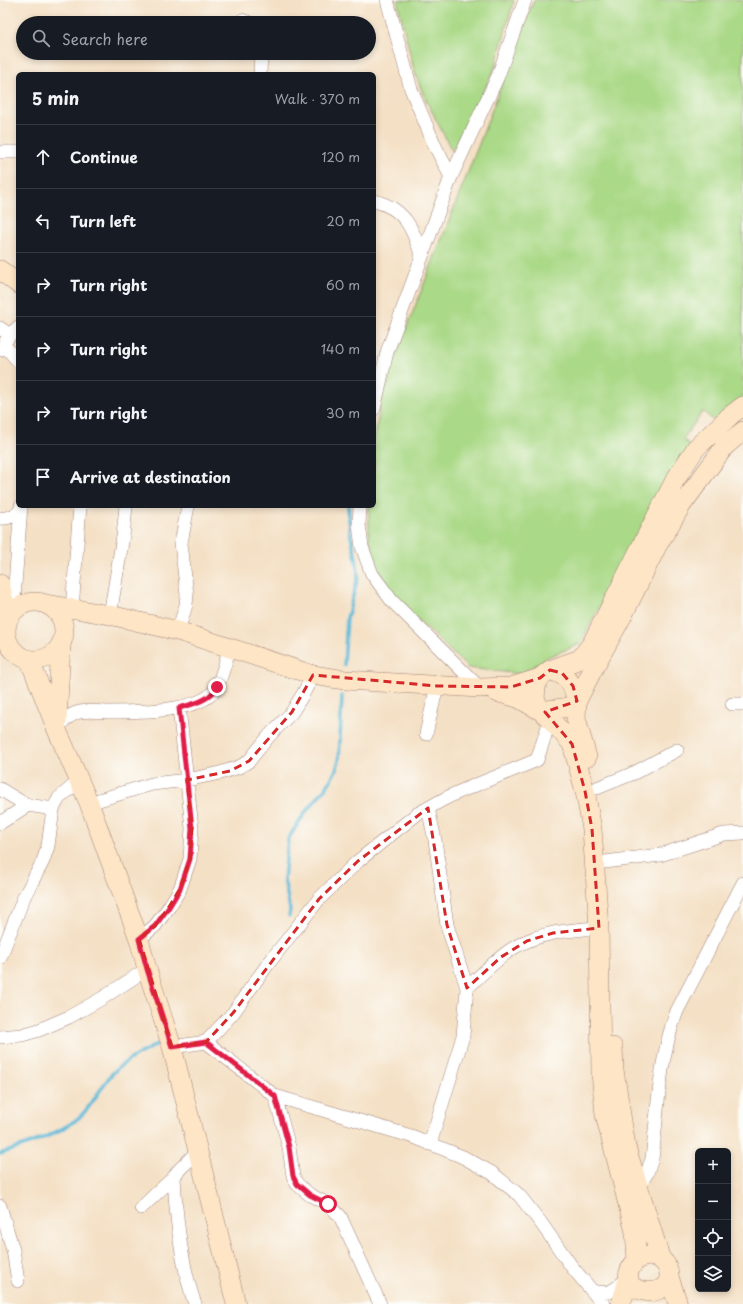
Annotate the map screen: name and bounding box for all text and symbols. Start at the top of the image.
search box [16,16,376,60]
icon: search [30,27,52,49]
text: Search here [62,27,148,50]
text: 5 min [32,85,79,111]
text: Walk · 370 m [275,89,360,108]
text: Continue [70,145,138,168]
icon: ahead [32,146,54,168]
text: 120 m [321,147,360,166]
text: Turn left [70,209,136,232]
icon: left [32,210,54,232]
text: 20 m [326,211,360,230]
text: Turn right [70,273,147,296]
icon: right [32,274,54,296]
text: 60 m [326,275,360,294]
text: Turn right [70,337,147,360]
icon: right [32,338,54,360]
text: 140 m [321,339,360,358]
text: Turn right [70,401,147,424]
icon: right [32,402,54,424]
text: 30 m [326,403,360,422]
text: Arrive at destination [70,465,231,488]
icon: arrive [32,466,54,488]
route end [208,678,226,696]
map controls [695,1148,731,1292]
button: + [695,1148,731,1184]
button: − [695,1184,731,1220]
route start [319,1195,337,1213]
button: locate [695,1220,731,1256]
button: layers [695,1256,731,1292]

